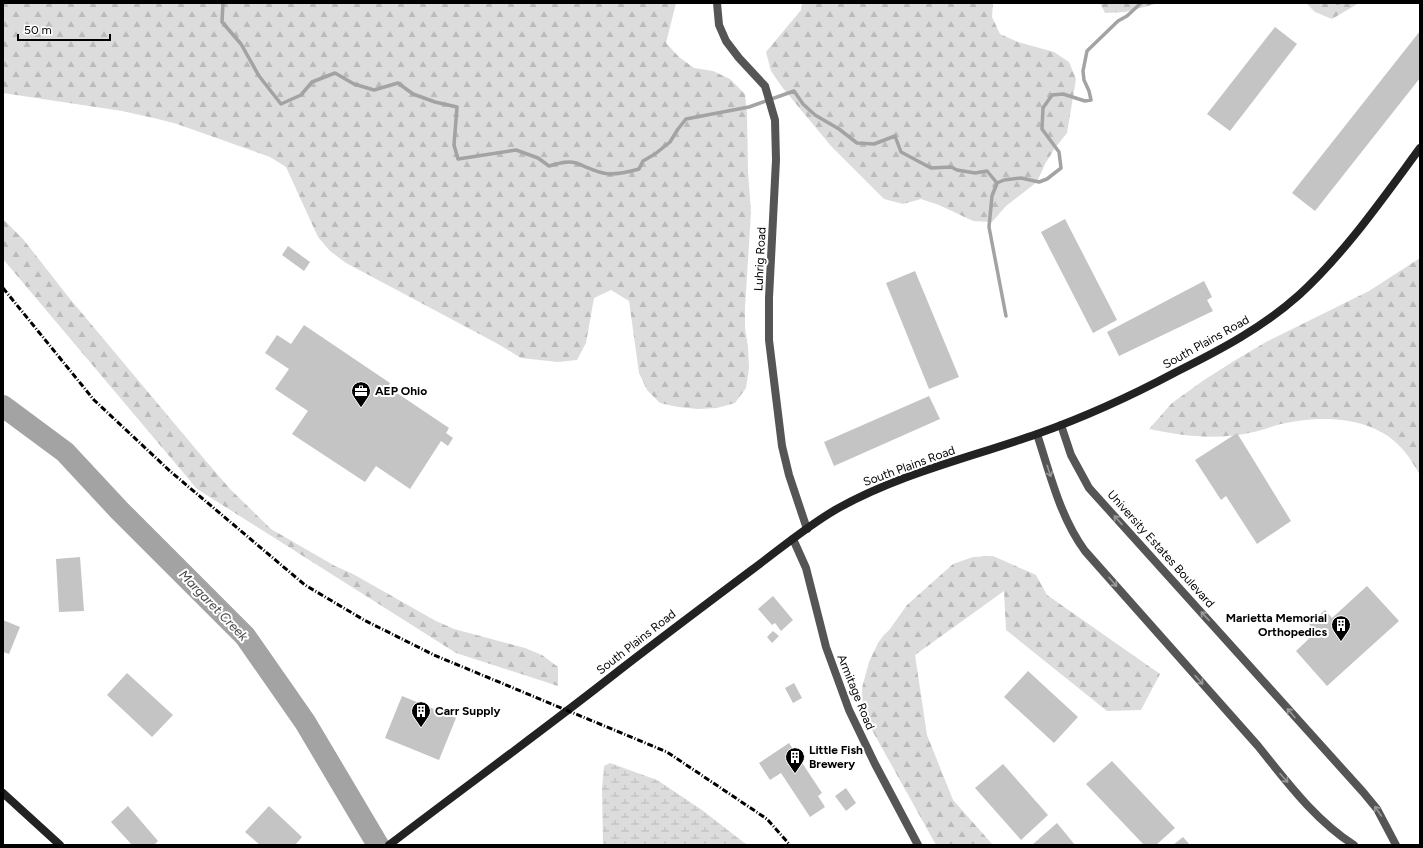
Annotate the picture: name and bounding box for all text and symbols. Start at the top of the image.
scale bar [18,16,110,42]
text: 50 m [24,23,52,37]
street label: Luhrig Road [751,227,769,291]
street label: South Plains Road [1160,312,1252,372]
office icon: AEP Ohio [350,380,372,408]
place label: AEP Ohio [375,384,427,398]
street label: South Plains Road [861,443,957,489]
one-way arrow [1046,465,1054,477]
street label: University Estates Boulevard [1105,487,1217,611]
one-way arrow [1113,515,1122,525]
water label: Margaret Creek [176,567,252,644]
one-way arrow [1108,577,1117,588]
street label: South Plains Road [594,607,678,677]
one-way arrow [1201,611,1210,621]
place label: Marietta Memorial Orthopedics [1226,611,1327,639]
building icon: Marietta Memorial Orthopedics [1330,614,1352,642]
street label: Armitage Road [835,652,877,732]
one-way arrow [1194,675,1203,685]
building icon: Carr Supply [410,700,432,728]
place label: Carr Supply [435,704,501,718]
one-way arrow [1287,708,1296,719]
place label: Little Fish Brewery [809,743,863,771]
building icon: Little Fish Brewery [784,746,806,774]
one-way arrow [1279,773,1289,783]
one-way arrow [1373,805,1381,817]

